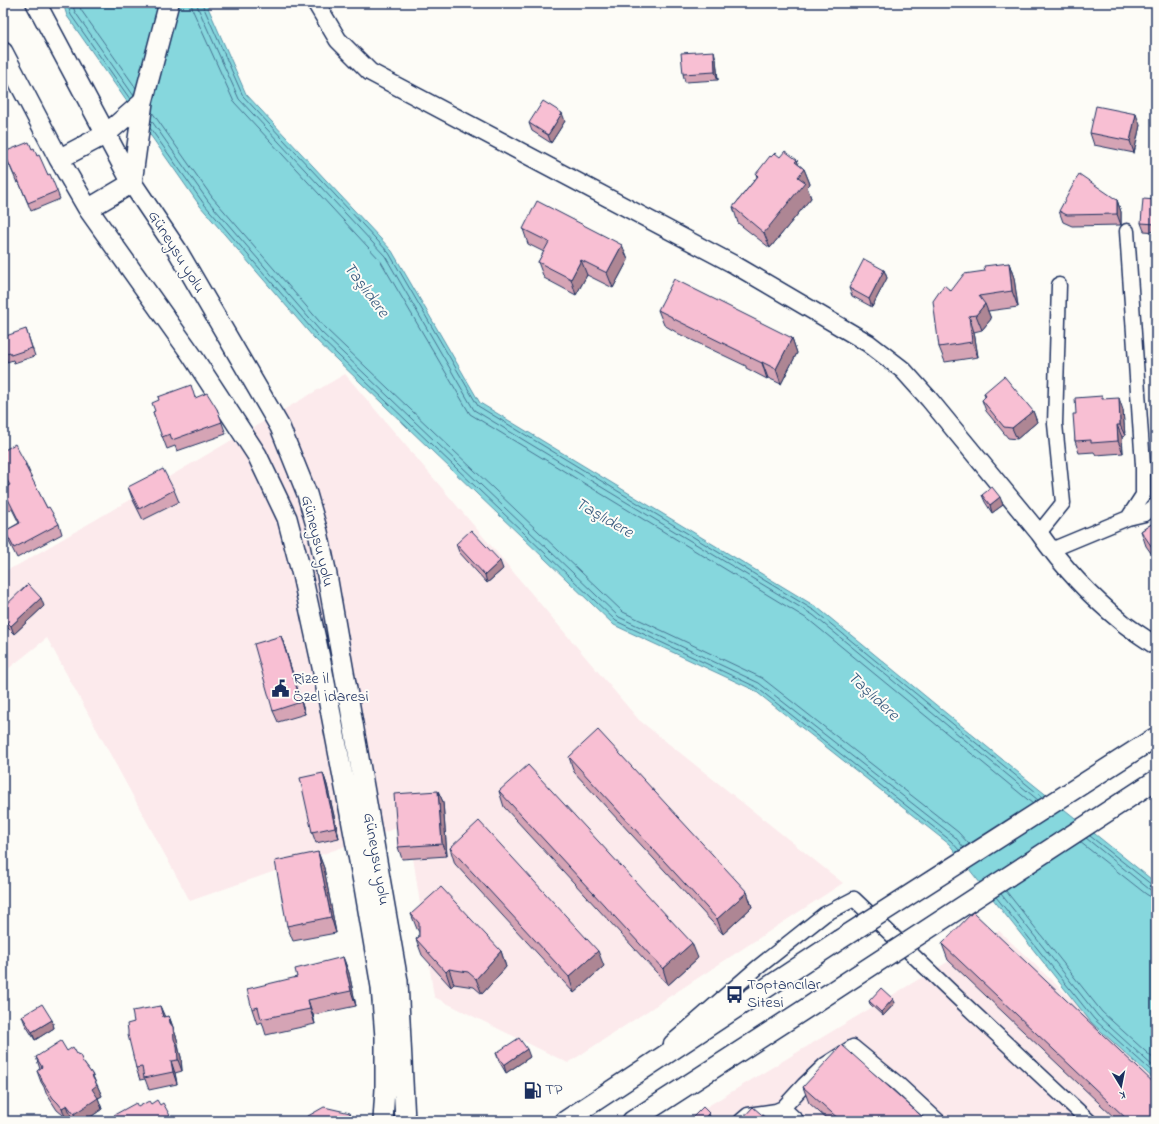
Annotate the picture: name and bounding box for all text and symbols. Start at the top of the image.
street label: Güneysu yolu [141,206,211,298]
water label: Taşlıdere [337,257,396,324]
water label: Taşlıdere [570,491,639,545]
street label: Güneysu yolu [294,493,340,589]
water label: Taşlıdere [841,665,906,728]
place label: Rize İl Özel İdaresi [293,667,369,709]
public building icon: Rize İl Özel İdaresi [270,678,290,698]
street label: Güneysu yolu [356,811,396,907]
place label: Toptancılar Sitesi [747,973,821,1015]
bus stop icon: Toptancılar Sitesi [724,984,744,1004]
north arrow [1101,1066,1141,1106]
place label: TP [545,1078,563,1102]
fuel station icon: TP [522,1080,542,1100]
text: K [1118,1087,1127,1103]

